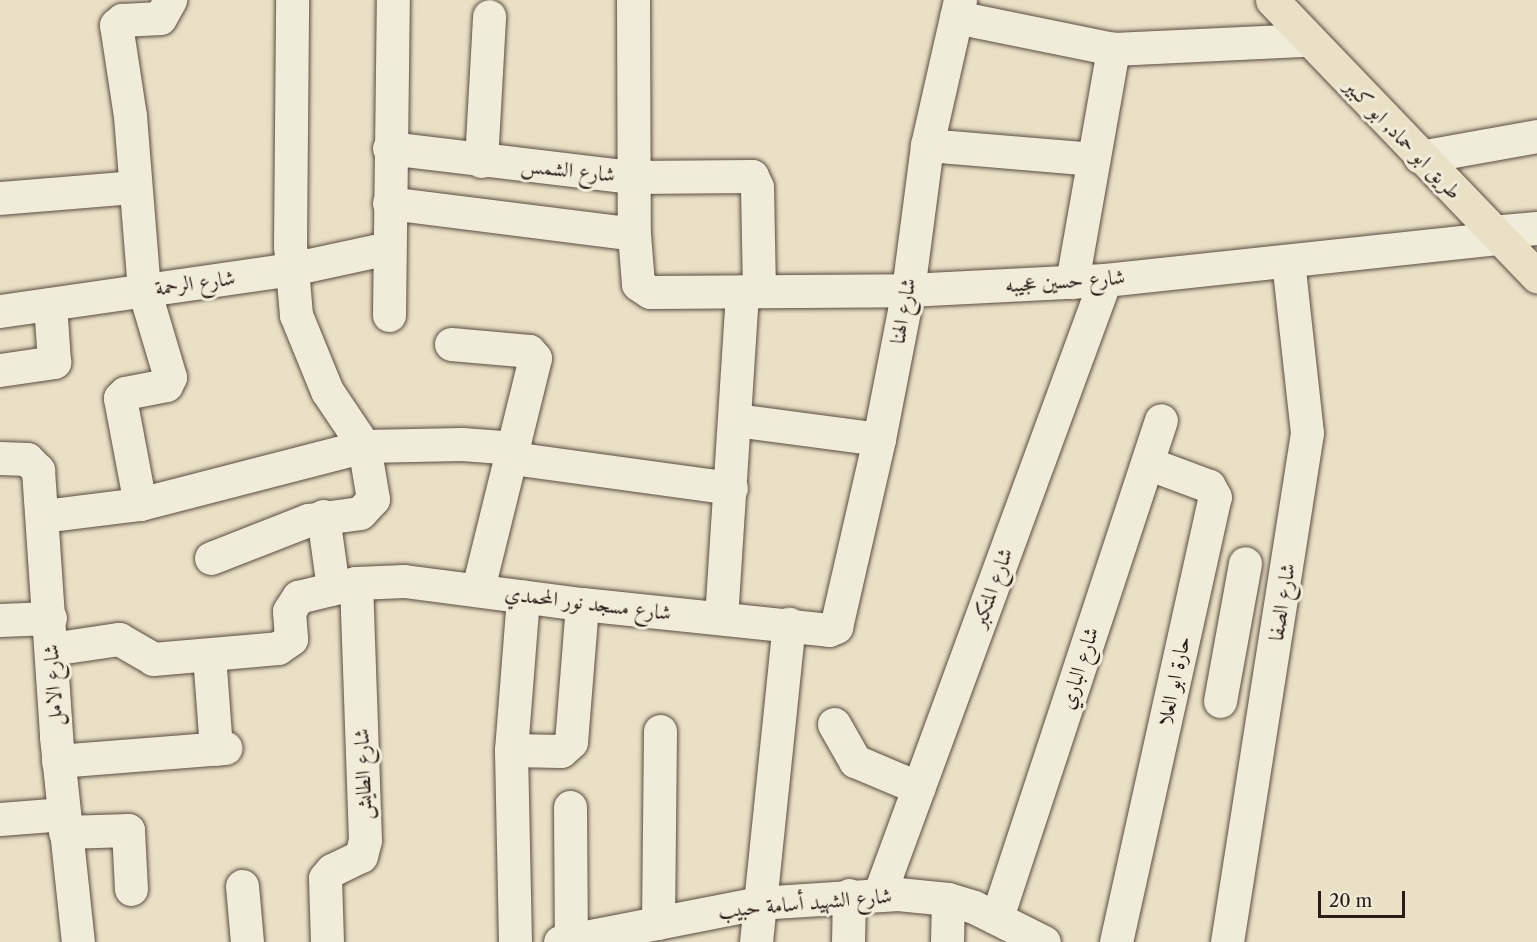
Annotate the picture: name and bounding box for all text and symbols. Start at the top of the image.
street label: طريق ابو حماد, ابو كبير [1339,73,1467,205]
street label: شارع الشمس [520,153,616,187]
street label: شارع حسين عجيبه [1004,264,1126,298]
street label: شارع الرحمة [153,265,237,301]
street label: شارع الهنا [885,276,921,346]
street label: شارع المتكبر [966,545,1018,631]
street label: شارع الصفا [1263,561,1301,643]
street label: شارع مسجد نور المحمدي [503,580,673,626]
street label: شارع الباري [1054,624,1104,712]
street label: حارة ابو العلا [1152,634,1196,728]
street label: شارع الامل [38,644,68,726]
street label: شارع الطايش [349,728,377,820]
scale bar [1321,879,1408,917]
street label: شارع الشهيد أسامة حبيب [717,883,893,923]
text: 20 m [1329,890,1372,912]

